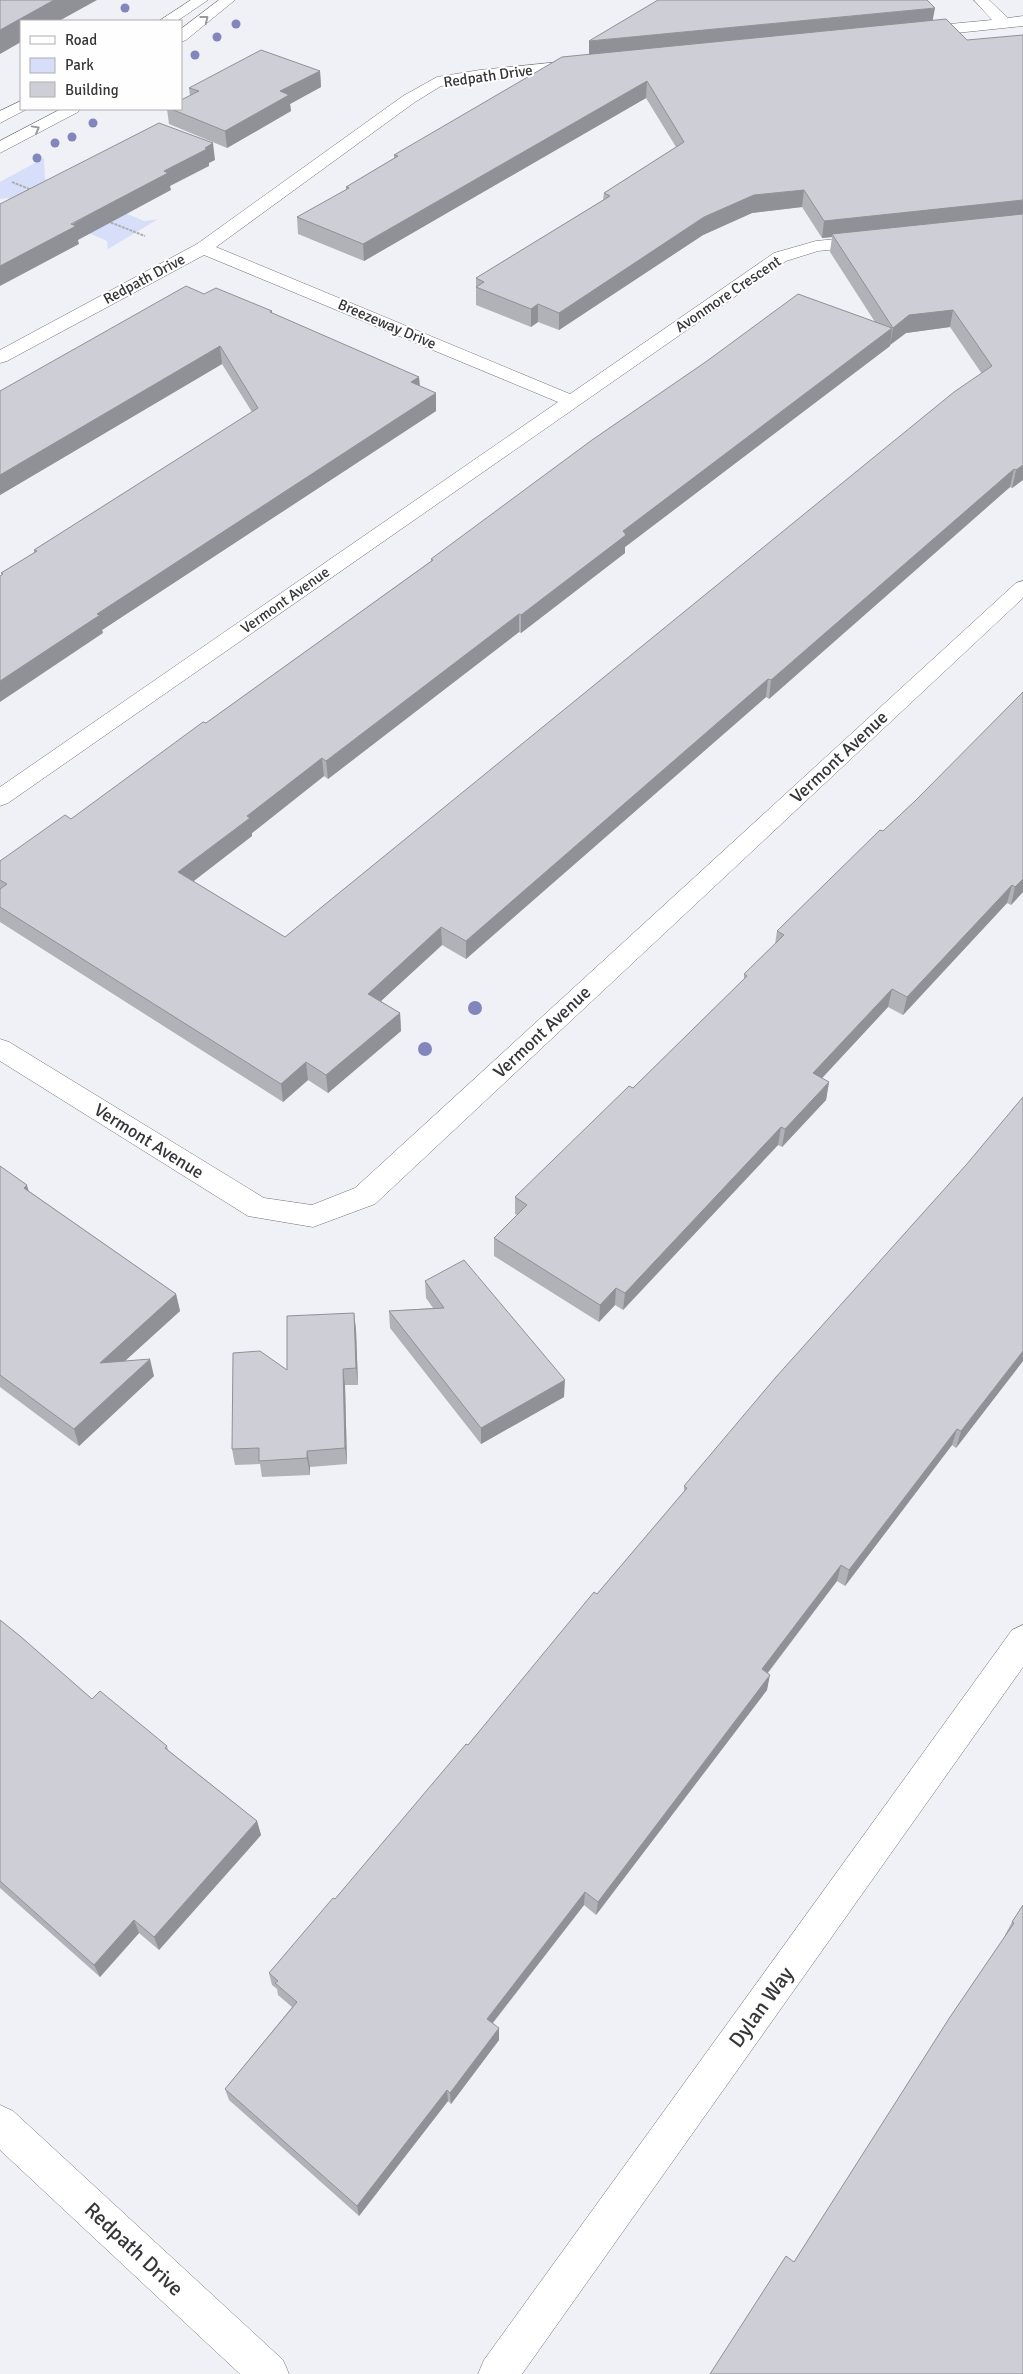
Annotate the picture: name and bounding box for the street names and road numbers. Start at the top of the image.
street label: Redpath Drive [442,61,534,91]
street label: Redpath Drive [100,250,188,308]
street label: Avonmore Crescent [672,252,784,336]
street label: Breezeway Drive [335,295,439,353]
street label: Vermont Avenue [237,563,333,637]
street label: Vermont Avenue [786,706,892,808]
street label: Vermont Avenue [489,981,595,1083]
street label: Vermont Avenue [90,1099,208,1183]
street label: Dylan Way [723,1961,799,2053]
street label: Redpath Drive [79,2197,189,2301]

